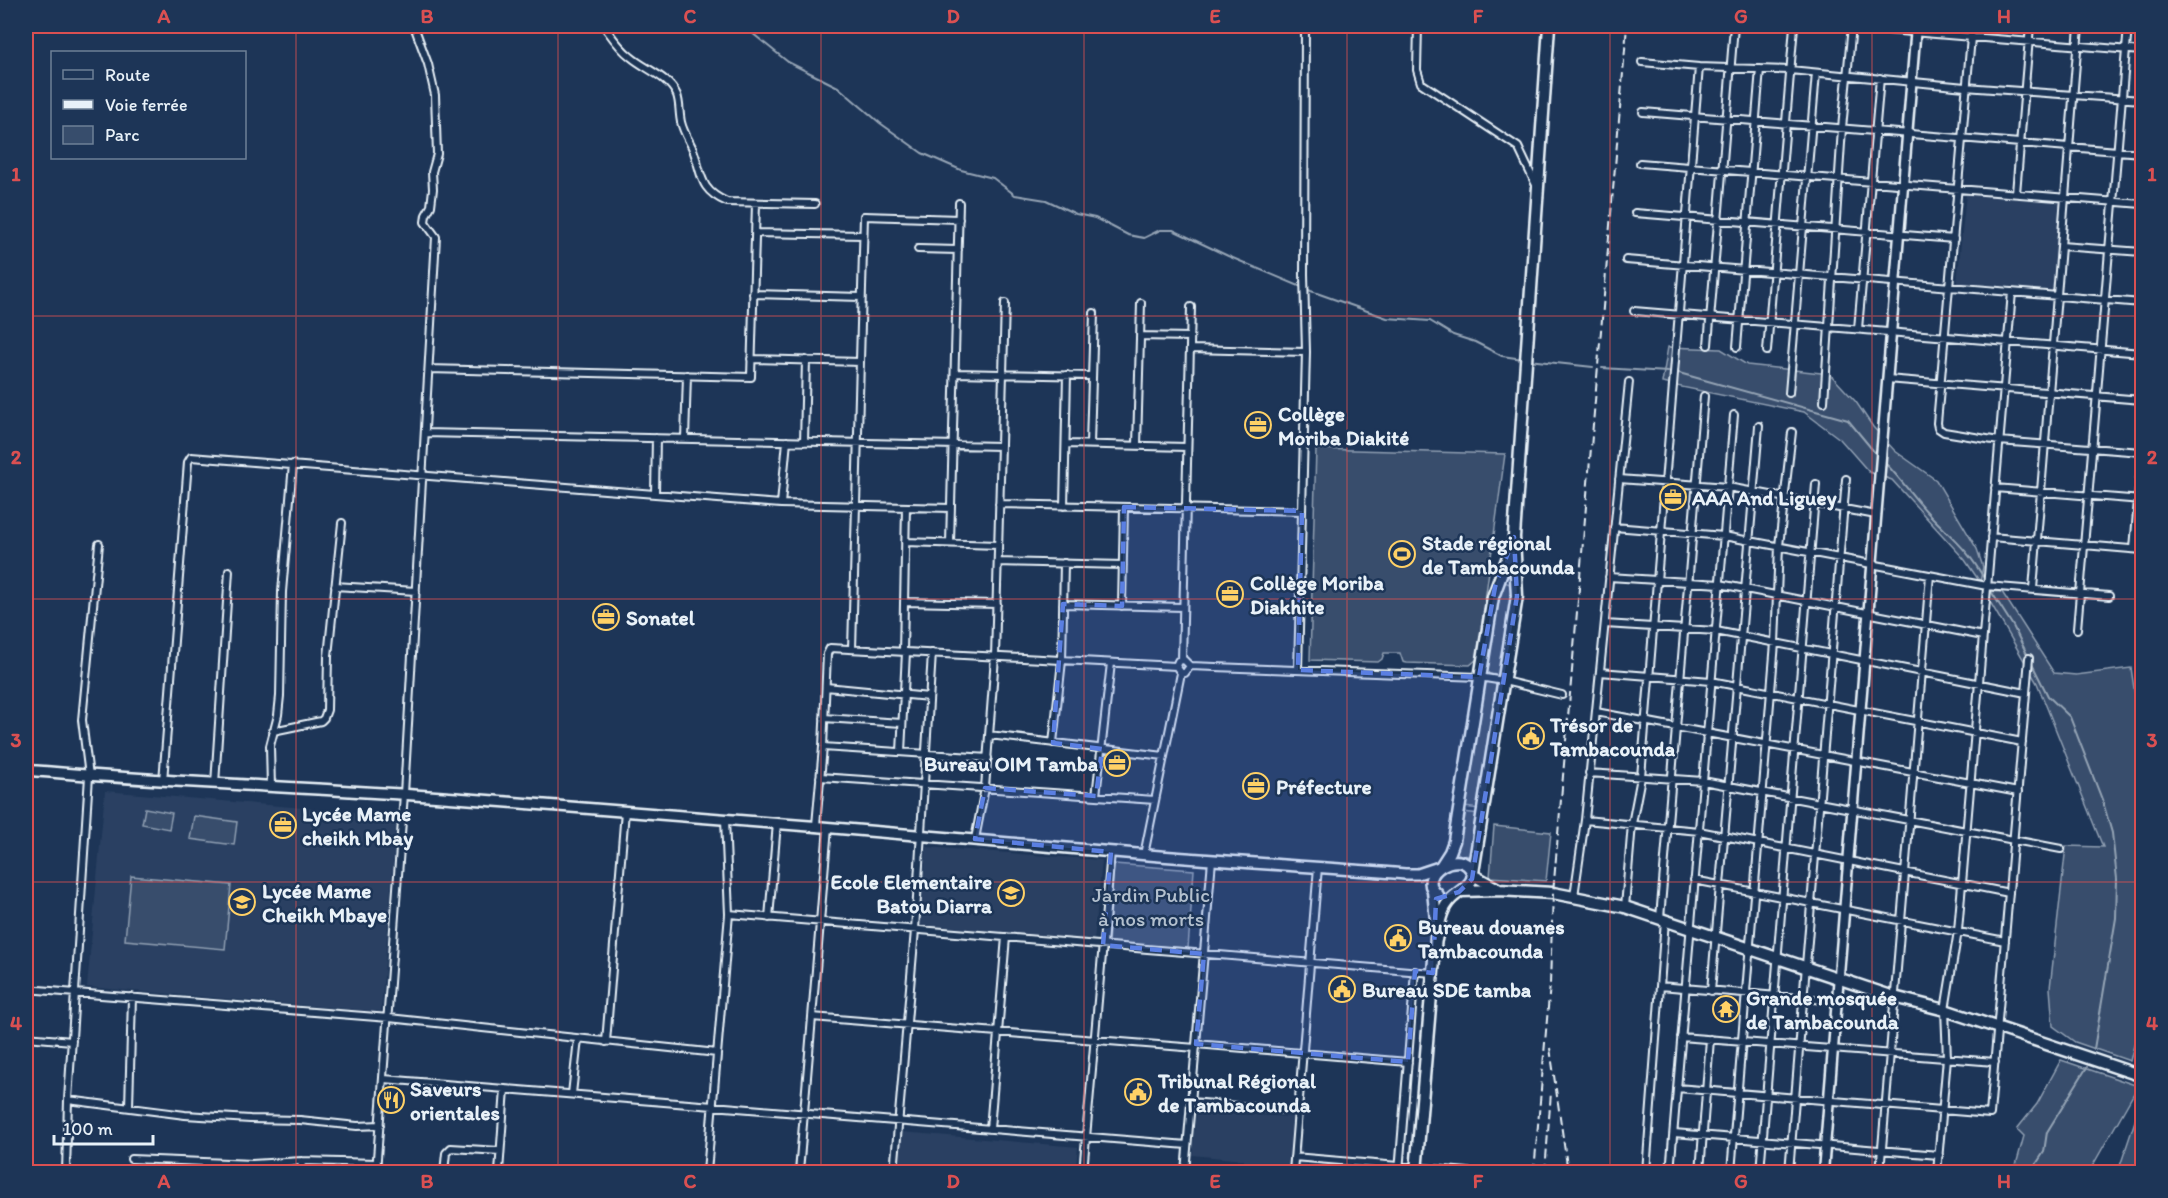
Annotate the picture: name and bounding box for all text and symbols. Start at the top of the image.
text: A [157,4,171,28]
text: B [421,4,434,28]
text: C [684,4,697,28]
text: D [946,4,960,28]
text: E [1209,4,1221,28]
text: F [1473,4,1484,28]
text: G [1734,4,1748,28]
text: H [1997,4,2011,28]
legend [51,51,246,159]
text: Route [105,64,150,86]
text: Voie ferrée [105,94,187,116]
text: Parc [105,124,139,146]
text: 1 [11,162,21,186]
text: 1 [2147,162,2157,186]
place label: Collège Moriba Diakité [1278,401,1409,450]
office icon: Collège Moriba Diakité [1243,410,1273,440]
text: 2 [11,445,22,469]
text: 2 [2147,445,2158,469]
office icon: AAA And Liguey [1658,482,1688,512]
place label: AAA And Liguey [1691,485,1837,511]
place label: Stade régional de Tambacounda [1422,530,1576,579]
sports icon: Stade régional de Tambacounda [1387,539,1417,569]
place label: Collège Moriba Diakhite [1250,570,1384,619]
office icon: Collège Moriba Diakhite [1215,579,1245,609]
office icon: Sonatel [591,602,621,632]
place label: Sonatel [626,605,696,630]
place label: Trésor de Tambacounda [1549,712,1676,761]
public building icon: Trésor de Tambacounda [1516,721,1546,751]
text: 3 [11,728,22,752]
text: 3 [2147,728,2158,752]
office icon: Bureau OIM Tamba [1102,748,1132,778]
place label: Bureau OIM Tamba [924,751,1099,776]
office icon: Préfecture [1241,771,1271,801]
place label: Préfecture [1276,774,1372,799]
place label: Lycée Mame cheikh Mbay [302,801,414,851]
office icon: Lycée Mame cheikh Mbay [268,810,298,840]
place label: Ecole Elementaire Batou Diarra [831,869,993,918]
place label: Lycée Mame Cheikh Mbaye [262,878,387,928]
school or university icon: Ecole Elementaire Batou Diarra [996,878,1026,908]
park label: Jardin Public à nos morts [1092,882,1210,931]
school or university icon: Lycée Mame Cheikh Mbaye [227,887,257,917]
place label: Bureau douanes Tambacounda [1417,914,1564,963]
public building icon: Bureau douanes Tambacounda [1383,923,1413,953]
public building icon: Bureau SDE tamba [1327,974,1357,1004]
place label: Bureau SDE tamba [1362,977,1532,1002]
place label: Grande mosquée de Tambacounda [1746,985,1900,1034]
temple icon: Grande mosquée de Tambacounda [1711,994,1741,1024]
text: 4 [10,1011,22,1035]
text: 4 [2146,1011,2158,1035]
place label: Tribunal Régional de Tambacounda [1157,1068,1317,1117]
place label: Saveurs orientales [410,1076,500,1125]
public building icon: Tribunal Régional de Tambacounda [1123,1077,1153,1107]
restaurant icon: Saveurs orientales [376,1085,406,1115]
scale bar [54,1108,153,1146]
text: 100 m [63,1118,113,1140]
text: A [157,1169,171,1193]
text: B [421,1169,434,1193]
text: C [684,1169,697,1193]
text: D [946,1169,960,1193]
text: E [1209,1169,1221,1193]
text: F [1473,1169,1484,1193]
text: G [1734,1169,1748,1193]
text: H [1997,1169,2011,1193]

